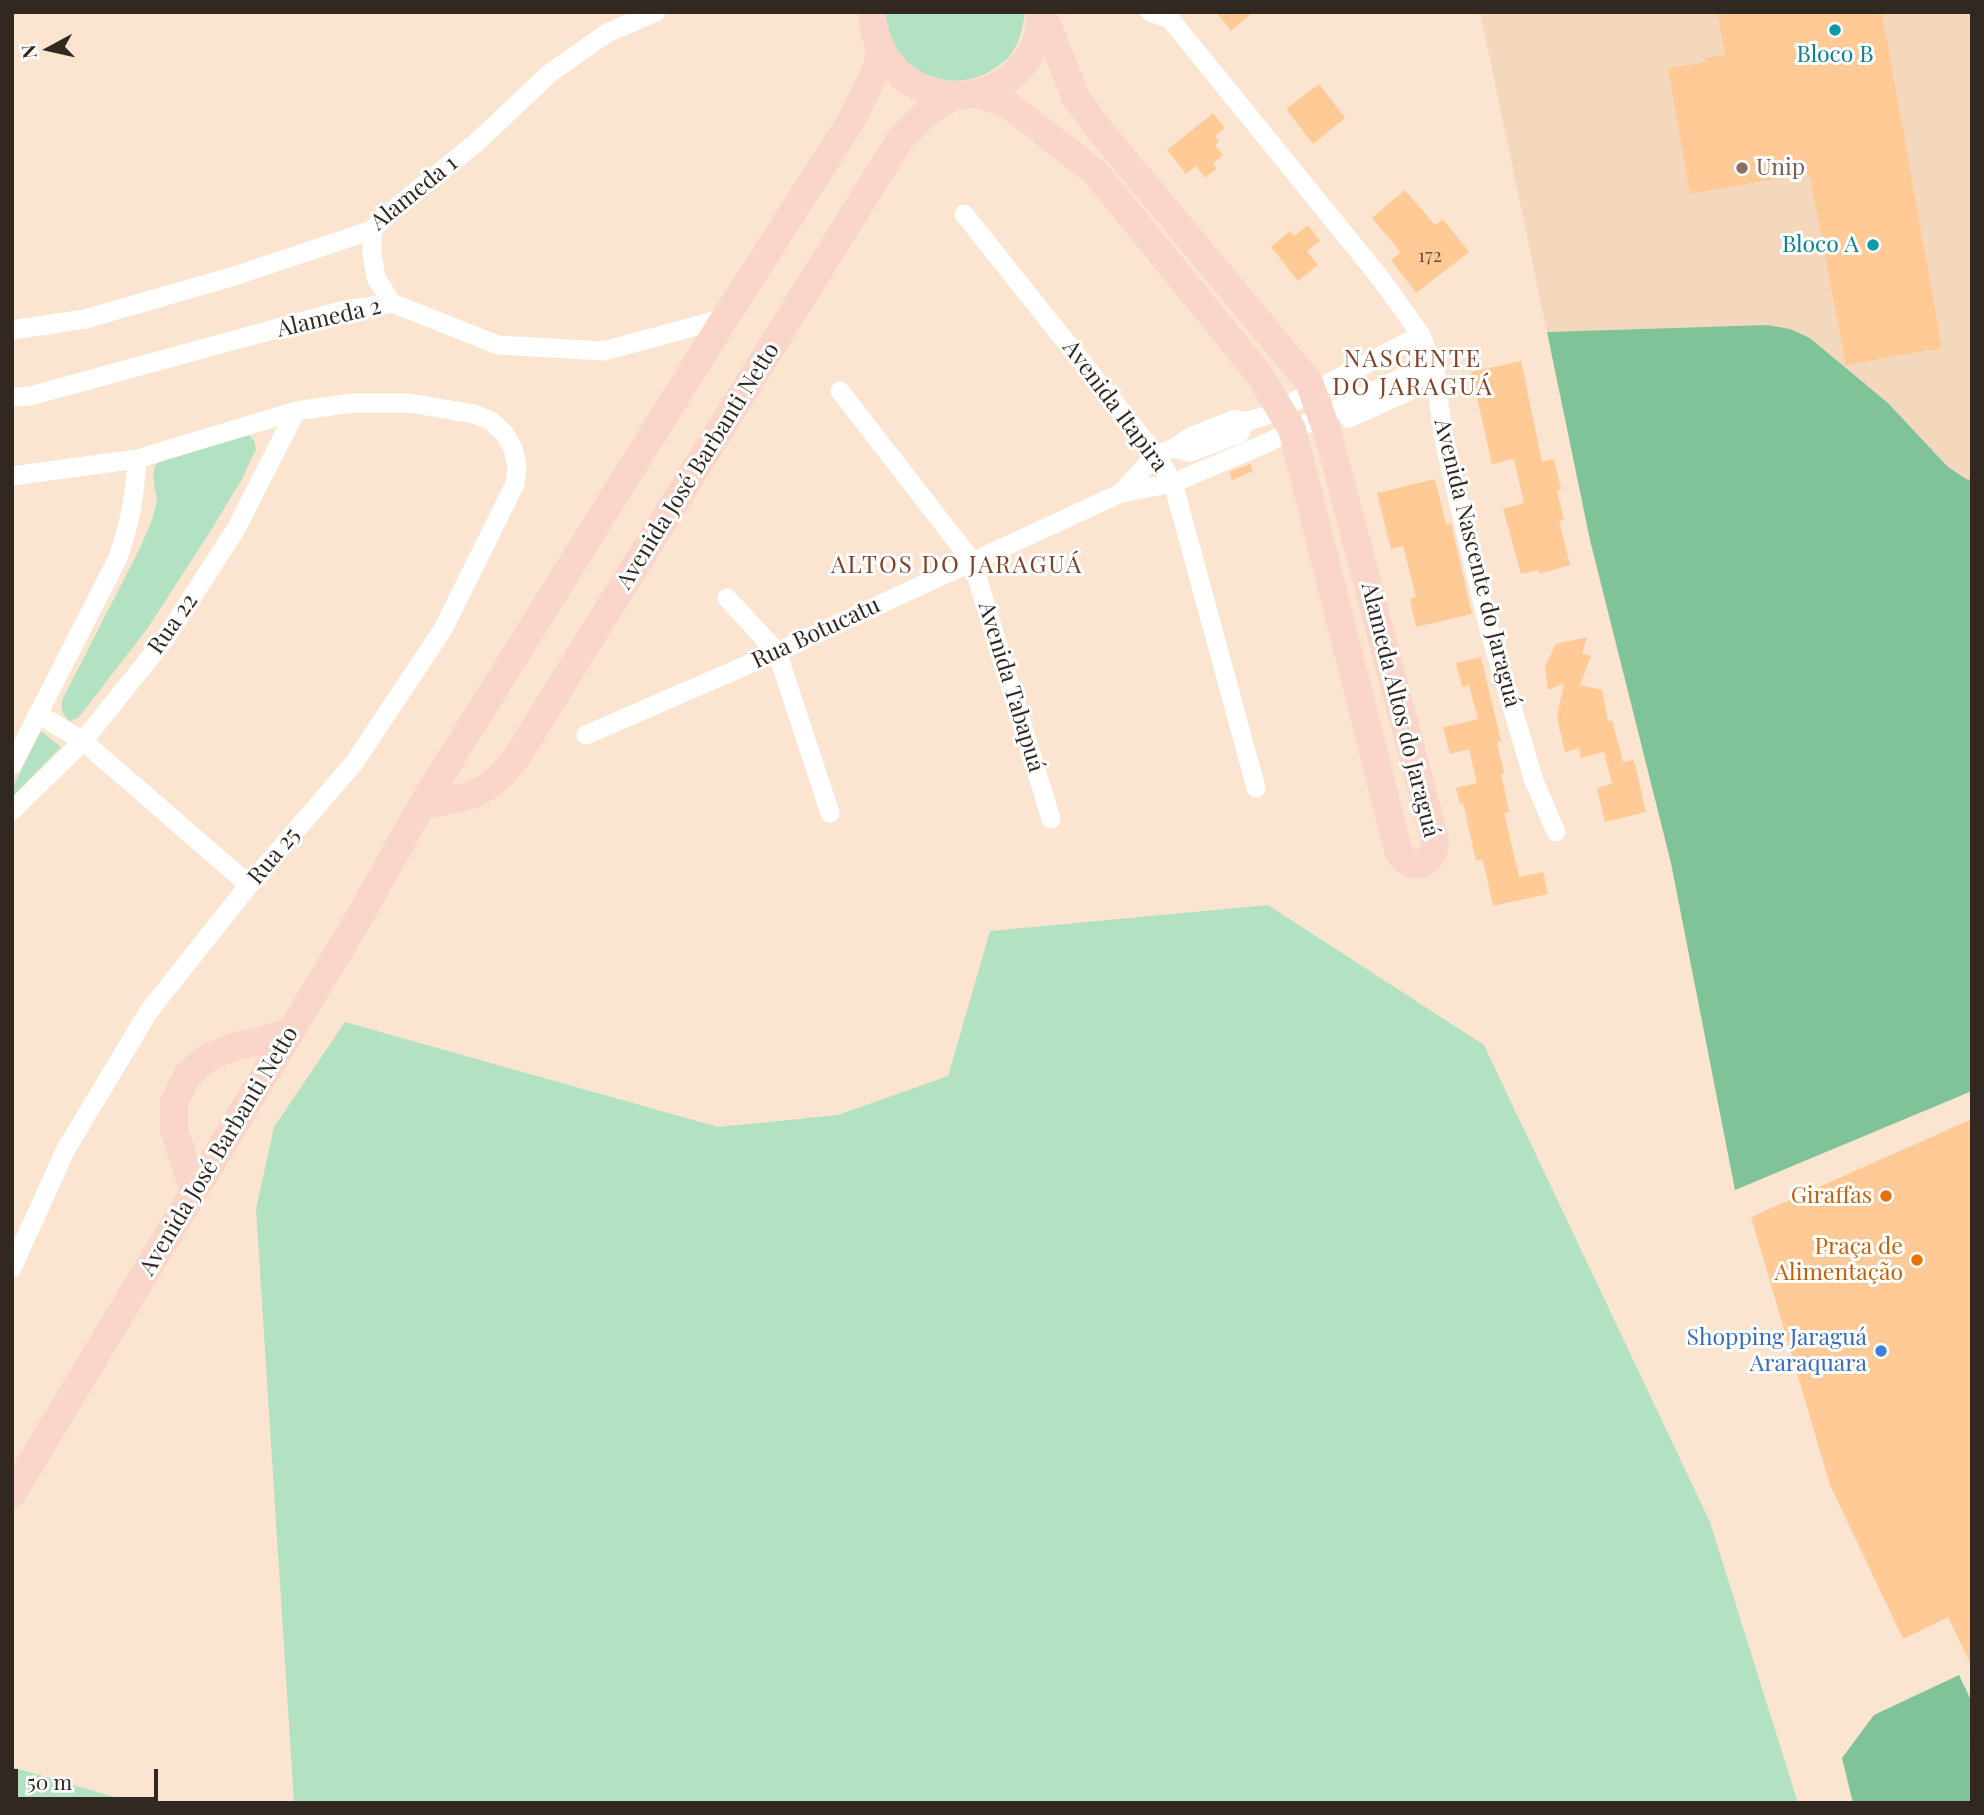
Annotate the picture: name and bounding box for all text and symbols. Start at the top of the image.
north arrow [14,14,84,84]
marker: Bloco B [1827,22,1843,38]
place label: Bloco B [1797,41,1873,69]
text: N [14,43,42,61]
street label: Alameda 1 [365,150,463,236]
place label: Unip [1756,154,1805,182]
marker: Unip [1734,160,1750,176]
place label: Bloco A [1782,231,1859,259]
marker: Bloco A [1865,237,1881,253]
house number: 172 [1418,245,1442,267]
street label: Alameda 2 [274,293,384,343]
street label: Avenida Itapira [1057,335,1173,477]
street label: Avenida José Barbanti Netto [611,338,785,594]
district label: NASCENTE DO JARAGUÁ [1334,346,1492,402]
street label: Avenida Nascente do Jaraguá [1428,416,1526,710]
district label: ALTOS DO JARAGUÁ [833,552,1081,580]
street label: Alameda Altos do Jaraguá [1355,580,1445,840]
street label: Rua 22 [142,588,204,660]
street label: Rua Botucatu [748,591,884,675]
street label: Avenida Tabapuá [972,599,1050,775]
street label: Rua 25 [242,822,306,890]
street label: Avenida José Barbanti Netto [134,1022,304,1280]
place label: Giraffas [1791,1182,1872,1210]
marker: Giraffas [1878,1188,1894,1204]
place label: Praça de Alimentação [1775,1233,1903,1287]
marker: Praça de Alimentação [1909,1252,1925,1268]
place label: Shopping Jaraguá Araraquara [1687,1324,1867,1378]
marker: Shopping Jaraguá Araraquara [1873,1343,1889,1359]
scale bar [18,1756,161,1800]
text: 50 m [27,1767,72,1795]

